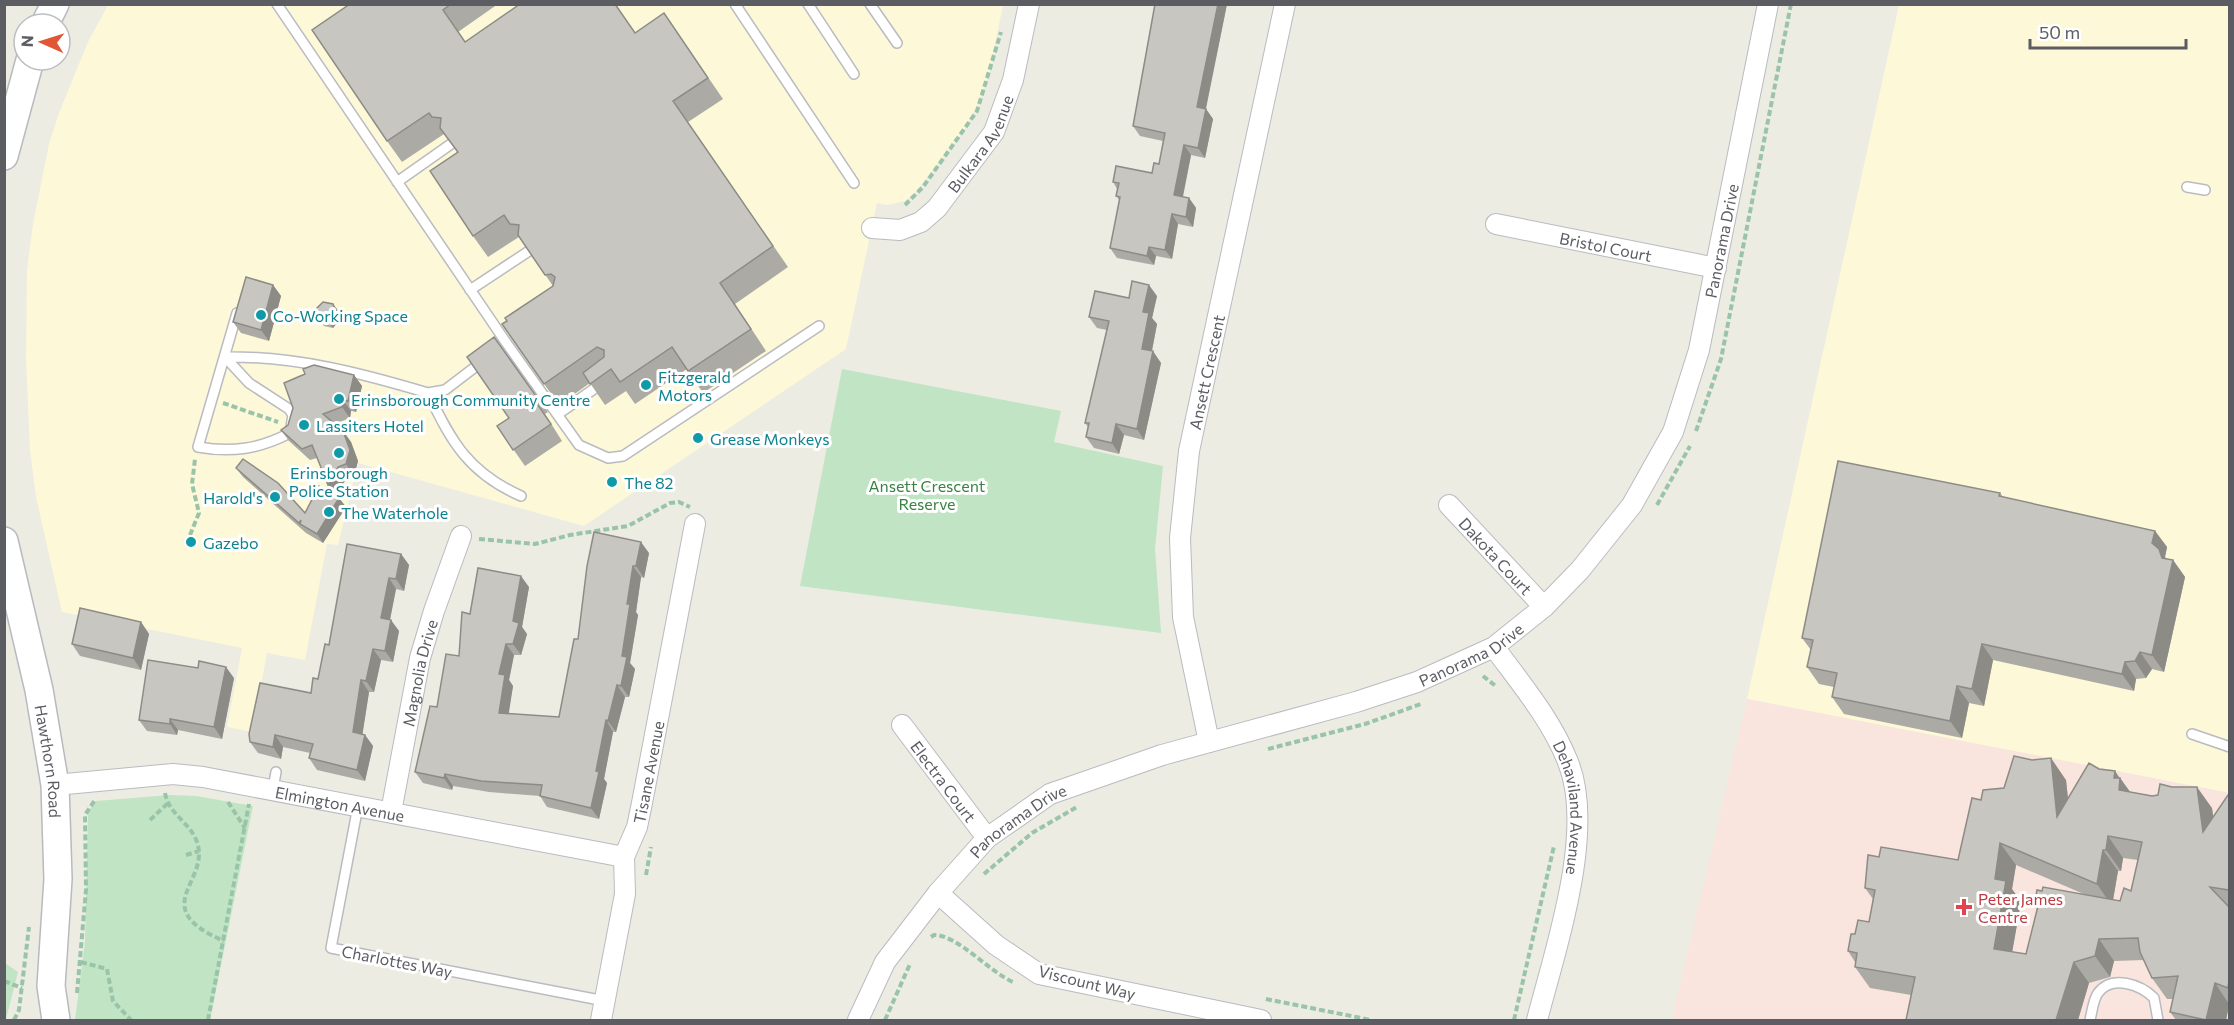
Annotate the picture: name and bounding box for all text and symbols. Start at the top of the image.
north arrow [12,12,72,72]
scale bar [2030,12,2186,50]
text: 50 m [2039,21,2080,43]
text: N [17,35,36,48]
street label: Bulkara Avenue [943,92,1016,196]
street label: Panorama Drive [1700,182,1741,299]
street label: Bristol Court [1558,227,1654,265]
place label: Co-Working Space [273,306,408,325]
marker: Co-Working Space [254,308,268,322]
street label: Ansett Crescent [1184,312,1228,431]
place label: Fitzgerald Motors [658,367,731,404]
marker: Fitzgerald Motors [639,378,653,392]
place label: Erinsborough Community Centre [351,390,590,409]
marker: Erinsborough Community Centre [332,392,346,406]
place label: Lassiters Hotel [316,416,424,435]
marker: Lassiters Hotel [297,418,311,432]
place label: Grease Monkeys [710,429,829,448]
marker: Grease Monkeys [691,431,705,445]
marker: Erinsborough Police Station [332,446,346,460]
place label: Erinsborough Police Station [289,463,389,500]
place label: The 82 [624,473,674,492]
marker: The 82 [605,475,619,489]
park label: Ansett Crescent Reserve [869,476,986,513]
place label: Harold's [203,488,263,507]
marker: Harold's [268,490,282,504]
place label: The Waterhole [341,503,448,522]
marker: The Waterhole [322,505,336,519]
street label: Dakota Court [1456,513,1537,598]
place label: Gazebo [203,533,259,552]
marker: Gazebo [184,535,198,549]
street label: Magnolia Drive [398,617,441,728]
street label: Panorama Drive [1415,618,1526,690]
street label: Hawthorn Road [32,703,66,818]
street label: Tisane Avenue [629,719,667,825]
street label: Electra Court [907,737,981,826]
street label: Dehaviland Avenue [1550,737,1587,876]
street label: Panorama Drive [965,780,1069,861]
street label: Elmington Avenue [274,781,406,825]
place label: Peter James Centre [1978,889,2063,926]
marker: Peter James Centre [1955,898,1973,916]
street label: Charlottes Way [340,941,454,981]
street label: Viscount Way [1036,961,1138,1003]

